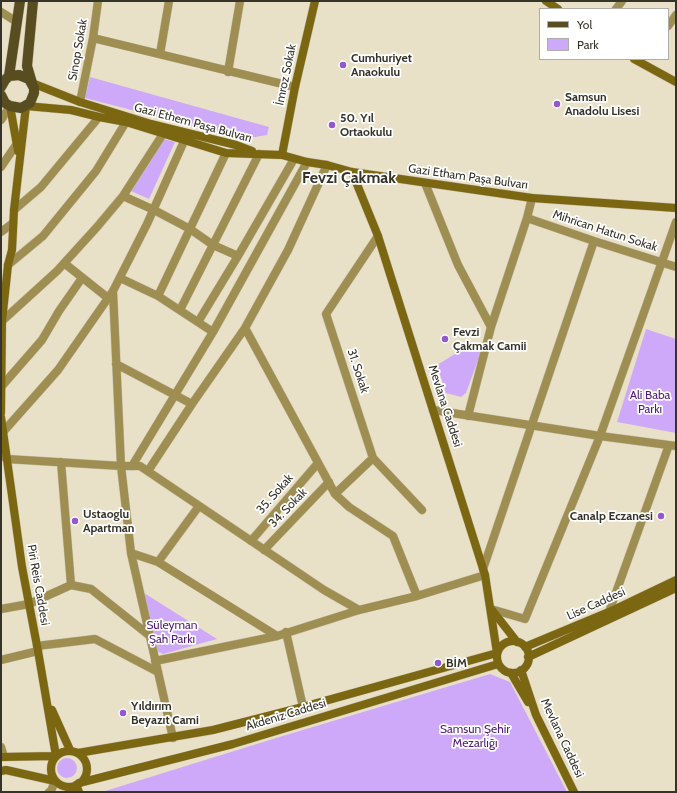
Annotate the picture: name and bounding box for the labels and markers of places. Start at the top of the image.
place label: Cumhuriyet Anaokulu [351,51,412,79]
marker: Cumhuriyet Anaokulu [338,60,348,70]
place label: Samsun Anadolu Lisesi [565,90,639,118]
marker: Samsun Anadolu Lisesi [552,99,562,109]
place label: 50. Yıl Ortaokulu [340,111,392,139]
marker: 50. Yıl Ortaokulu [327,120,337,130]
place label: Fevzi Çakmak Camii [453,325,526,353]
marker: Fevzi Çakmak Camii [440,334,450,344]
place label: Ustaoglu Apartman [83,507,134,535]
place label: Canalp Eczanesi [570,509,653,523]
marker: Canalp Eczanesi [656,511,666,521]
marker: Ustaoglu Apartman [70,516,80,526]
place label: BİM [446,656,467,670]
marker: BİM [433,658,443,668]
place label: Yıldırım Beyazıt Cami [131,699,199,727]
marker: Yıldırım Beyazıt Cami [118,708,128,718]

